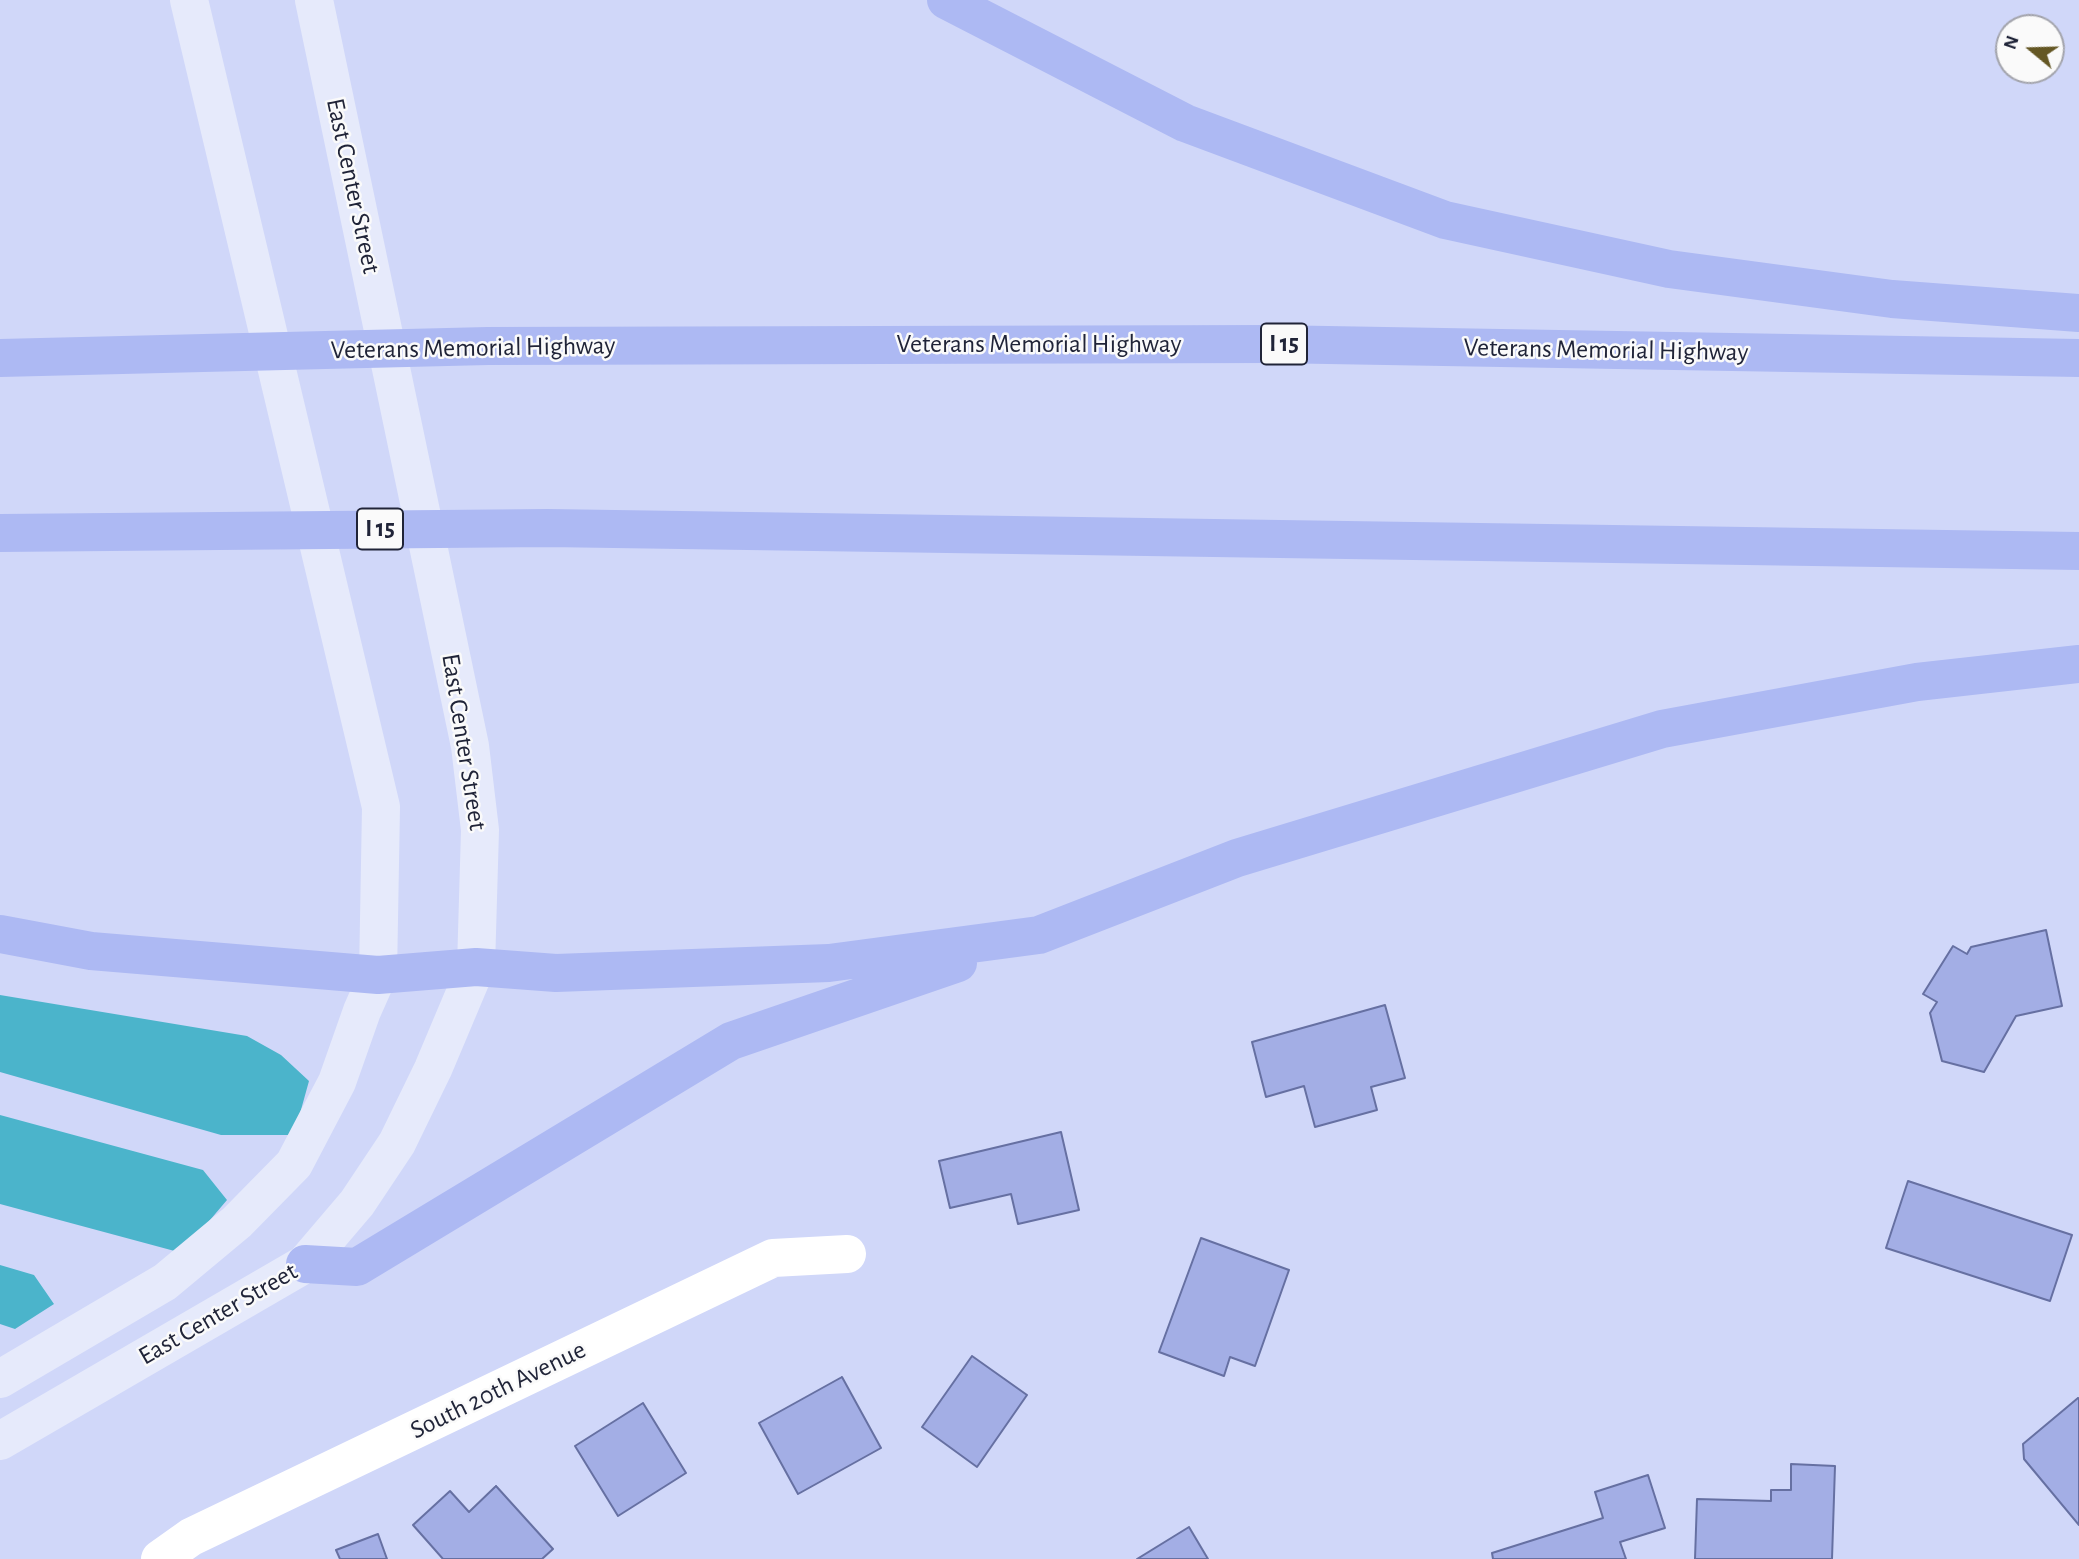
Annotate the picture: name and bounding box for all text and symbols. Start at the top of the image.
north arrow [1995,14,2065,84]
text: N [2000,33,2023,52]
street label: East Center Street [319,95,387,277]
road number: I 15 [1261,324,1307,365]
street label: Veterans Memorial Highway [897,328,1181,360]
street label: Veterans Memorial Highway [330,330,616,366]
street label: Veterans Memorial Highway [1463,332,1749,368]
road number: I 15 [357,508,403,550]
street label: East Center Street [435,651,493,833]
street label: East Center Street [133,1256,303,1372]
street label: South 20th Avenue [405,1334,591,1446]

